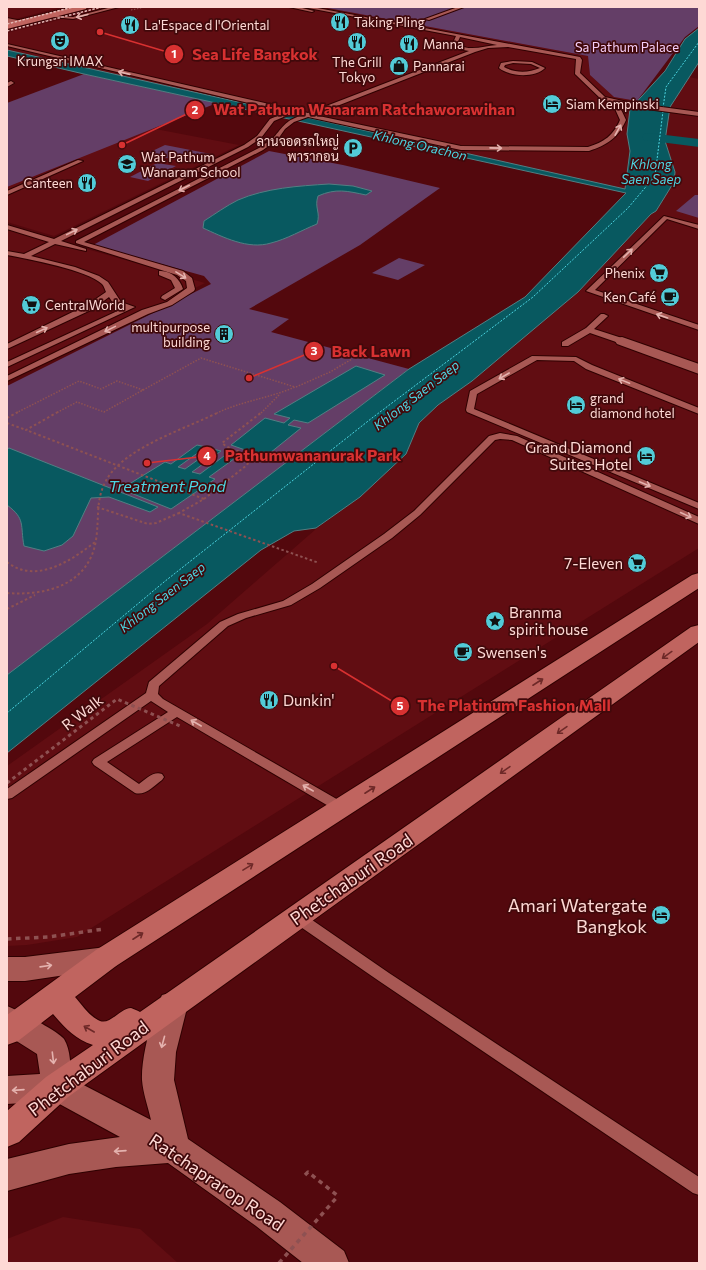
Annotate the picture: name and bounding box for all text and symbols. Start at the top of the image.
restaurant icon: Taking Pling [329,11,351,33]
one-way arrow [75,13,88,20]
restaurant icon: La'Espace d l'Oriental [119,14,141,36]
place label: Taking Pling [354,14,425,30]
place label: La'Espace d l'Oriental [144,17,270,33]
theatre icon: Krungsri IMAX [49,30,71,52]
restaurant icon: The Grill Tokyo [346,31,368,53]
restaurant icon: Manna [398,33,420,55]
place label: Manna [423,36,464,52]
park label: Sa Pathum Palace [575,39,679,55]
callout: Sea Life Bangkok [164,40,326,68]
text: Sea Life Bangkok [192,44,319,63]
text: 1 [171,46,177,60]
place label: Krungsri IMAX [17,53,103,69]
place label: The Grill Tokyo [332,54,382,85]
shop icon: Pannarai [388,55,410,77]
place label: Pannarai [413,58,465,74]
one-way arrow [118,68,131,76]
hotel icon: Siam Kempinski [541,93,563,115]
callout: Wat Pathum Wanaram Ratchaworawihan [185,96,523,124]
place label: Siam Kempinski [566,96,659,112]
text: Wat Pathum Wanaram Ratchaworawihan [213,99,515,118]
text: 2 [192,102,199,116]
one-way arrow [615,124,623,136]
water label: Khlong Orachon [372,126,468,164]
place label: ลานจอดรถใหญ่ พารากอน [257,133,339,164]
parking icon: ลานจอดรถใหญ่ พารากอน [342,137,364,159]
one-way arrow [489,144,502,152]
place label: Wat Pathum Wanaram School [141,149,241,180]
school or university icon: Wat Pathum Wanaram School [116,153,138,175]
water label: Khlong Saen Saep [621,156,681,187]
restaurant icon: Canteen [76,172,98,194]
place label: Canteen [23,175,73,191]
one-way arrow [178,185,190,192]
one-way arrow [66,228,78,235]
one-way arrow [623,249,633,258]
supermarket icon: Phenix [648,262,670,284]
place label: Phenix [605,265,645,281]
one-way arrow [176,271,187,279]
cafe icon: Ken Café [659,286,681,308]
place label: Ken Café [604,289,656,305]
supermarket icon: CentralWorld [20,294,42,316]
place label: CentralWorld [45,297,125,313]
one-way arrow [656,311,668,319]
place label: multipurpose building [131,319,210,350]
building icon: multipurpose building [213,323,235,345]
one-way arrow [36,326,48,333]
one-way arrow [104,326,116,333]
callout: Back Lawn [304,337,419,365]
text: Back Lawn [331,341,411,360]
text: 3 [311,343,318,357]
water label: Khlong Saen Saep [370,356,462,433]
one-way arrow [498,372,510,380]
one-way arrow [618,377,630,384]
place label: grand diamond hotel [590,390,675,421]
hotel icon: grand diamond hotel [565,394,587,416]
place label: Grand Diamond Suites Hotel [525,438,632,473]
callout: Pathumwananurak Park [197,442,410,470]
text: Pathumwananurak Park [224,445,402,464]
hotel icon: Grand Diamond Suites Hotel [635,445,657,467]
text: 4 [203,448,211,462]
water label: Treatment Pond [108,476,226,495]
one-way arrow [639,481,651,488]
one-way arrow [680,512,692,519]
supermarket icon: 7-Eleven [626,552,648,574]
place label: 7-Eleven [564,554,623,572]
water label: Khlong Saen Saep [116,558,208,635]
place label: Branma spirit house [509,603,588,638]
place icon: Branma spirit house [484,610,506,632]
cafe icon: Swensen's [452,641,474,663]
place label: Swensen's [477,643,547,661]
one-way arrow [662,651,673,659]
one-way arrow [532,678,543,686]
restaurant icon: Dunkin' [258,689,280,711]
street label: R Walk [58,690,106,734]
place label: Dunkin' [283,691,335,709]
callout: The Platinum Fashion Mall [390,692,619,720]
text: The Platinum Fashion Mall [417,695,611,714]
text: 5 [397,698,404,712]
one-way arrow [190,718,202,726]
one-way arrow [556,726,567,735]
one-way arrow [500,766,511,774]
one-way arrow [302,784,314,792]
one-way arrow [364,786,375,794]
street label: Phetchaburi Road [285,828,417,930]
one-way arrow [242,862,254,870]
place label: Amari Watergate Bangkok [508,894,647,937]
hotel icon: Amari Watergate Bangkok [650,904,672,926]
one-way arrow [132,932,144,940]
one-way arrow [39,962,52,970]
street label: Phetchaburi Road [24,1016,152,1120]
one-way arrow [83,1024,94,1033]
one-way arrow [159,1035,166,1048]
one-way arrow [49,1051,57,1064]
one-way arrow [12,1086,25,1093]
street label: Ratchaprarop Road [145,1129,289,1235]
one-way arrow [114,1148,127,1155]

